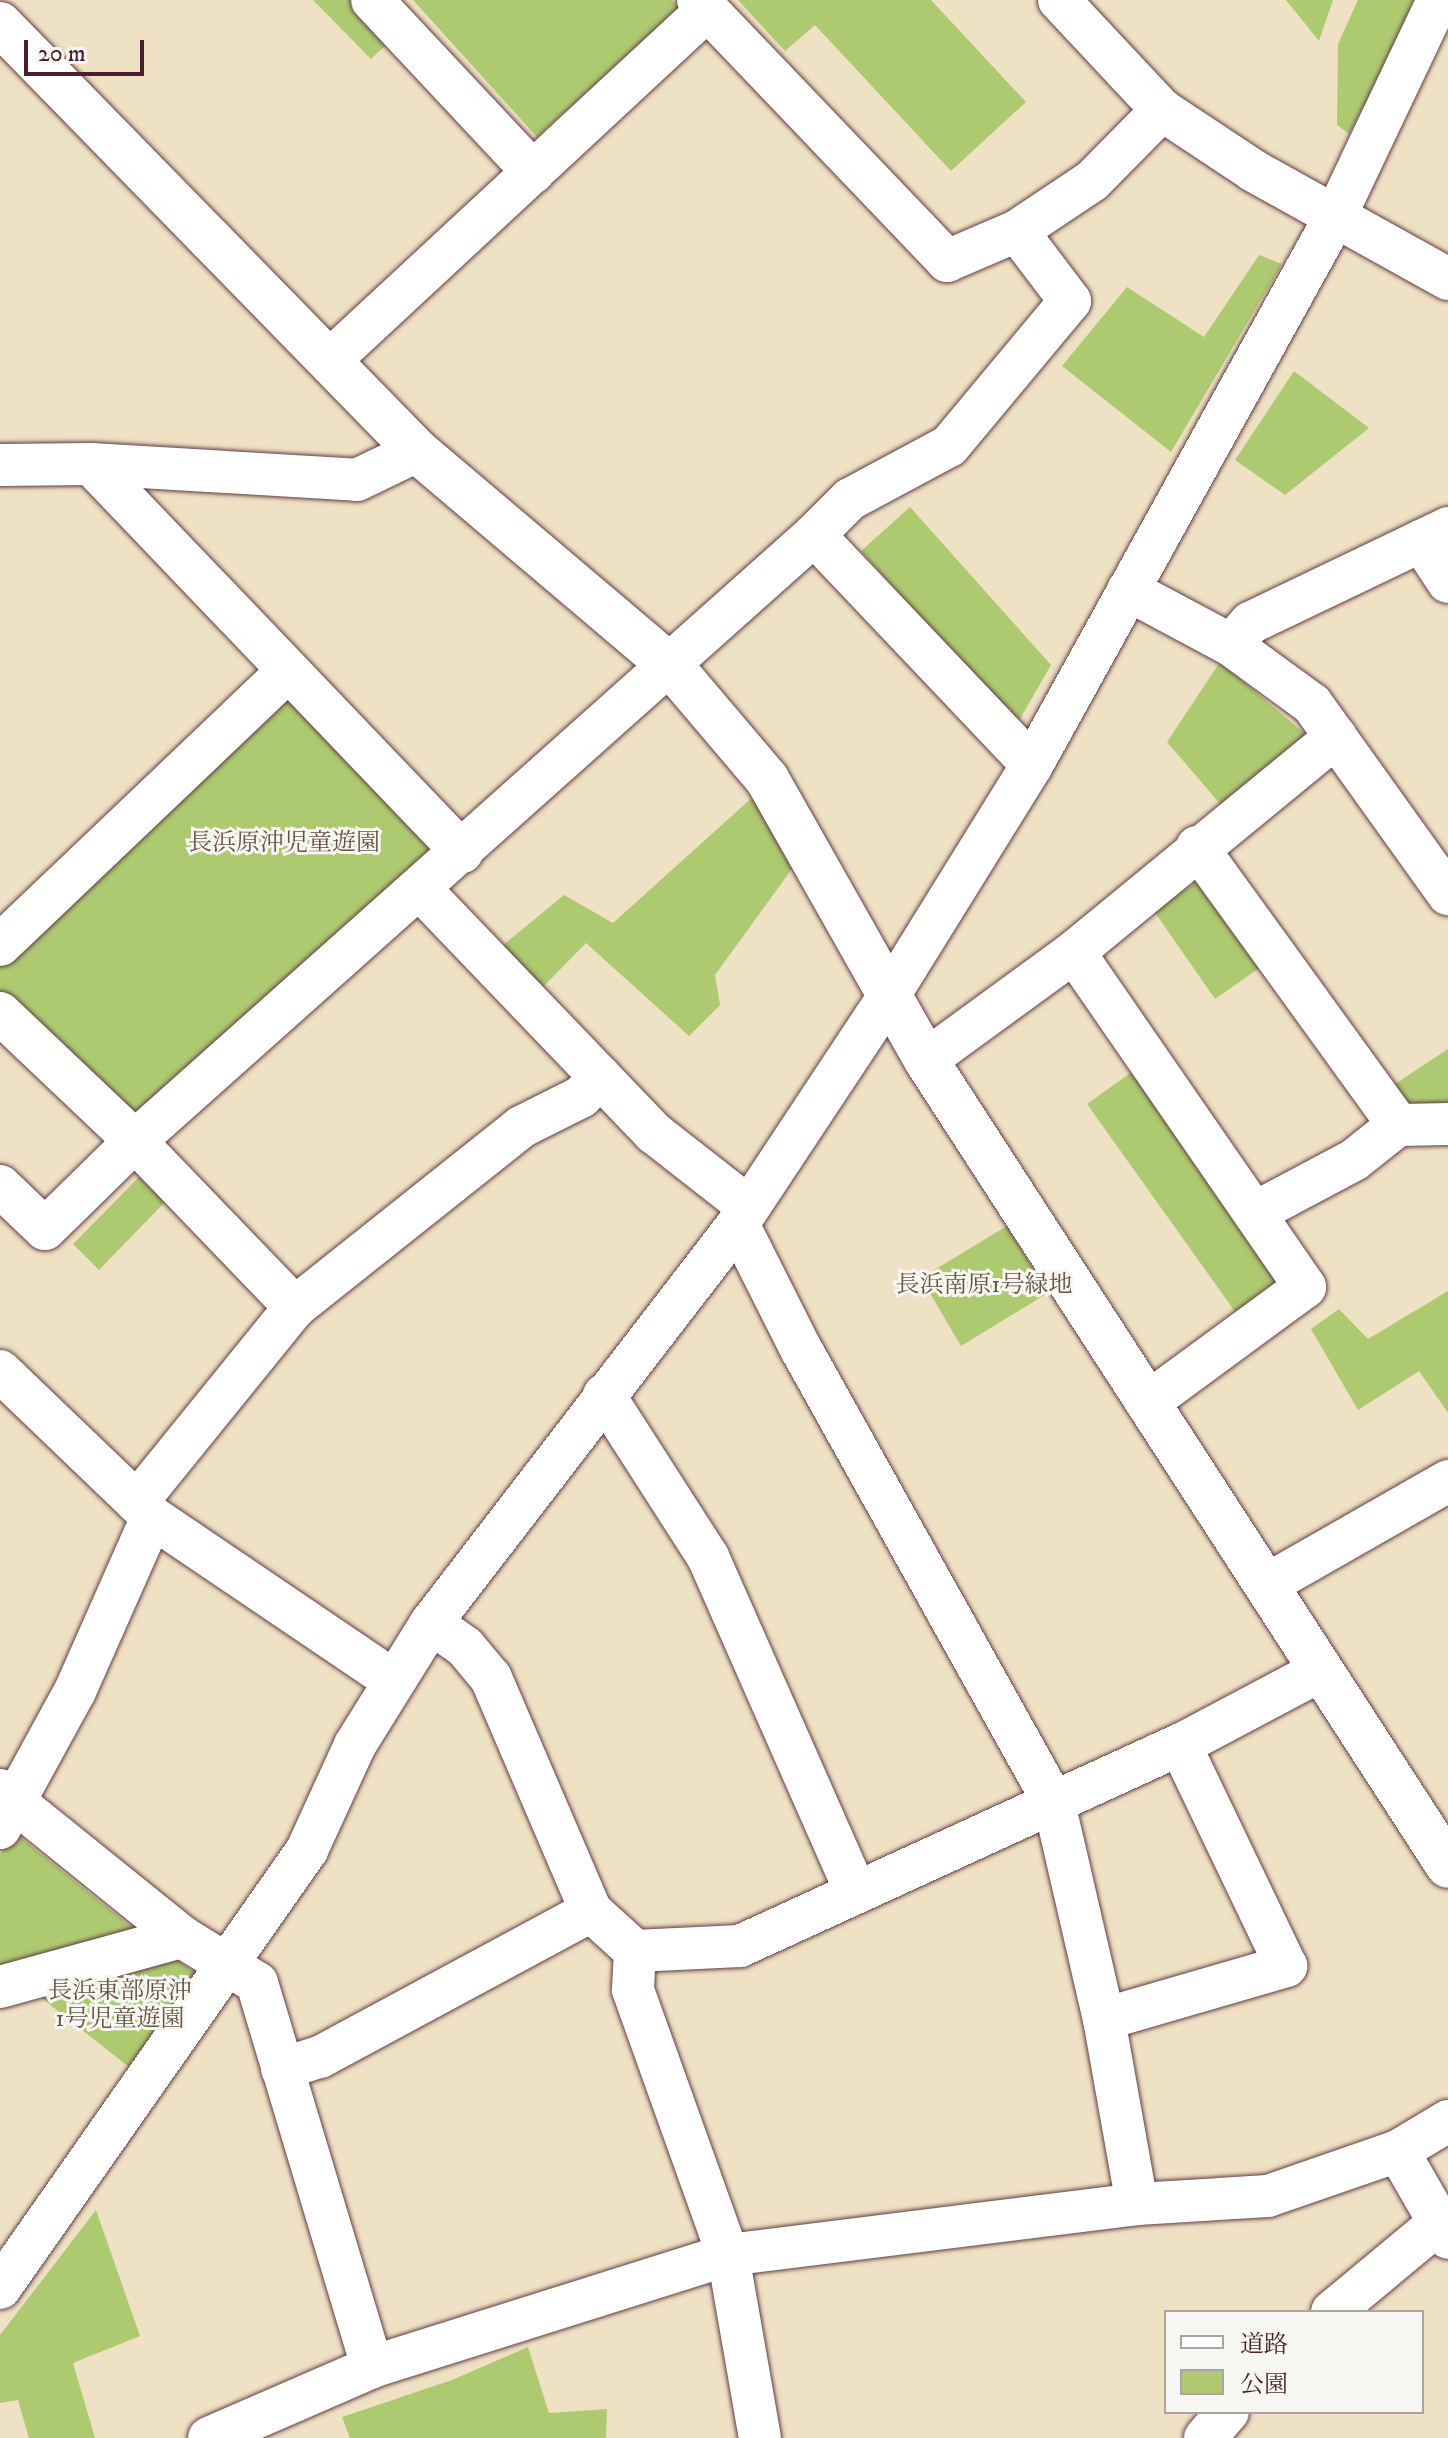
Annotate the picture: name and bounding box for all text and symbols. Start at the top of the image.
scale bar [28,24,148,74]
text: 20 m [38,39,86,69]
park label: 長浜原沖児童遊園 [188,830,380,858]
park label: 長浜南原1号緑地 [896,1272,1072,1300]
park label: 長浜東部原沖 1号児童遊園 [48,1978,192,2034]
legend [1164,2310,1424,2414]
text: 道路 [1240,2330,1288,2360]
text: 公園 [1240,2370,1288,2400]

